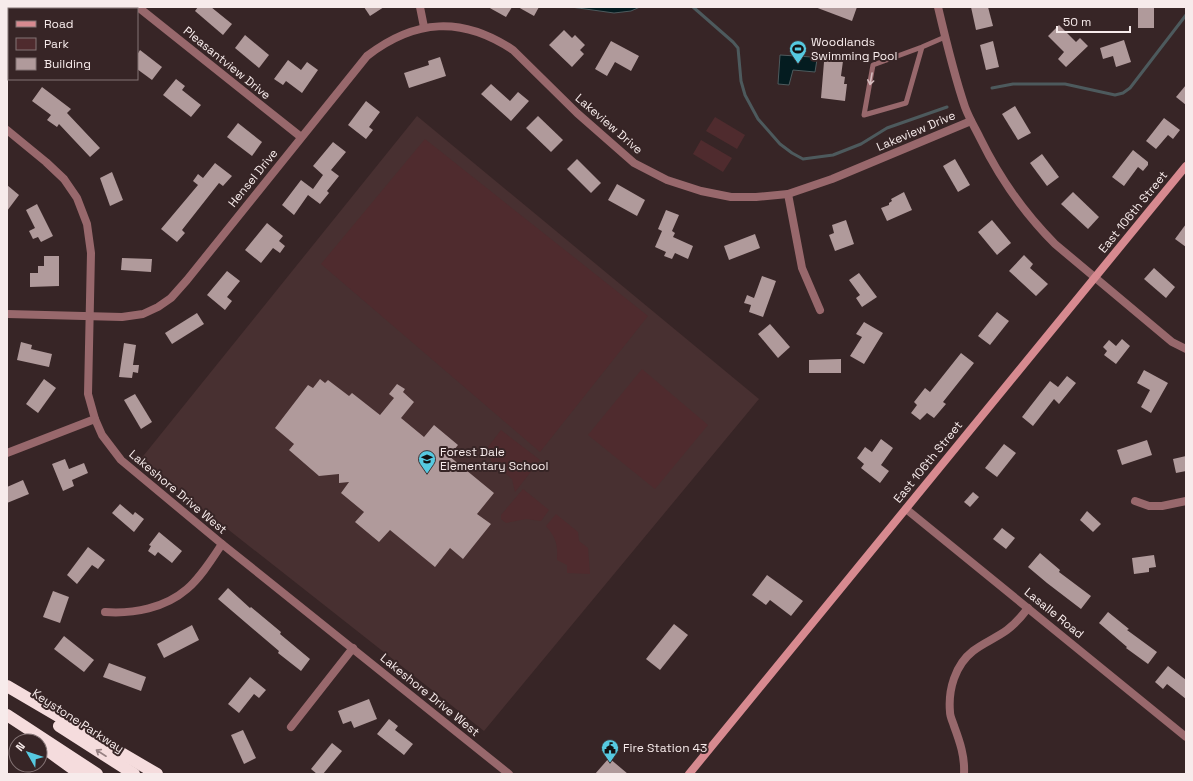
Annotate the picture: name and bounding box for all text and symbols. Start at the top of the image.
legend [8,8,138,80]
scale bar [1057,8,1130,34]
text: 50 m [1063,14,1091,30]
text: Road [44,16,73,32]
street label: Pleasantview Drive [180,23,274,103]
place label: Woodlands Swimming Pool [811,34,897,64]
text: Park [44,36,69,52]
sports icon: Woodlands Swimming Pool [788,39,808,64]
text: Building [44,56,91,72]
one-way arrow [867,72,875,85]
street label: Lakeview Drive [572,90,646,158]
street label: Lakeview Drive [874,107,958,155]
street label: Hensel Drive [225,146,281,210]
street label: East 106th Street [1095,168,1171,256]
street label: East 106th Street [890,418,966,506]
place label: Forest Dale Elementary School [440,444,548,474]
street label: Lakeshore Drive West [126,446,230,538]
school or university icon: Forest Dale Elementary School [417,449,437,474]
street label: Lasalle Road [1021,584,1087,642]
street label: Lakeshore Drive West [377,650,483,740]
street label: Keystone Parkway [29,685,127,757]
north arrow [8,733,48,773]
public building icon: Fire Station 43 [600,738,620,763]
text: N [12,739,28,754]
place label: Fire Station 43 [623,740,707,756]
one-way arrow [96,749,107,757]

